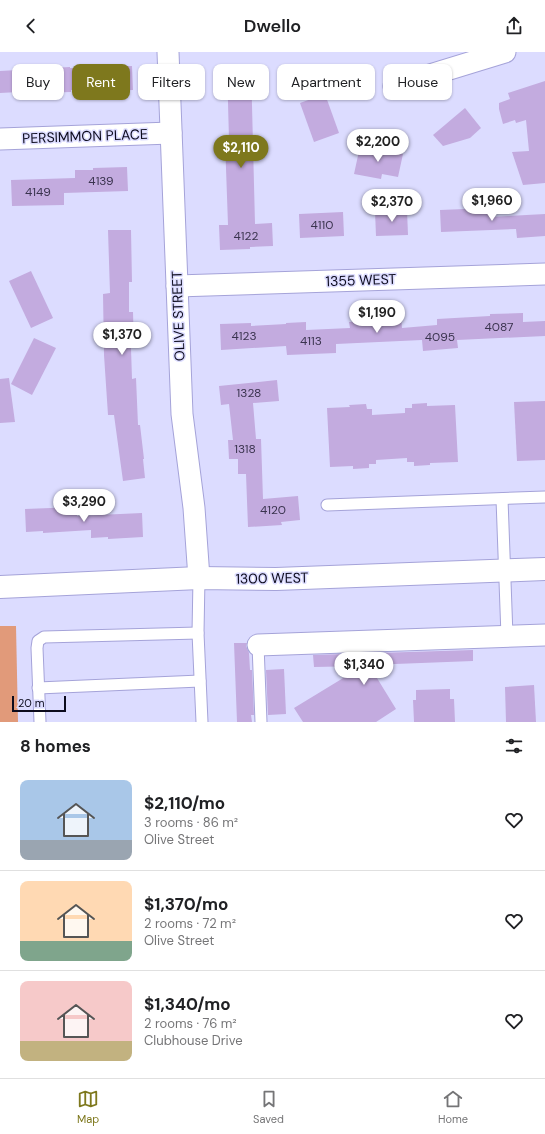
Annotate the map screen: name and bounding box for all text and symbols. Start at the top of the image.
text: Dwello [244,14,301,38]
icon: back [20,15,42,37]
icon: share [503,15,525,37]
chip: Buy [12,64,64,100]
chip: Rent [72,64,130,100]
chip: Filters [138,64,205,100]
chip: New [213,64,269,100]
chip: Apartment [277,64,375,100]
chip: House [383,64,452,100]
street label: PERSIMMON PLACE [22,125,148,147]
pin: $2,200 [345,129,411,163]
text: $2,200 [356,133,400,150]
pin: $2,110 [208,135,274,169]
text: $2,110 [222,139,260,156]
house number: 4139 [88,173,114,189]
house number: 4149 [25,184,51,200]
pin: $1,960 [459,188,525,222]
pin: $2,370 [359,189,425,223]
text: $1,960 [471,192,513,209]
text: $2,370 [371,193,413,210]
house number: 4110 [311,217,333,233]
house number: 4122 [234,228,259,244]
street label: OLIVE STREET [167,270,189,361]
street label: 1355 WEST [325,270,397,290]
pin: $1,190 [344,300,410,334]
text: $1,190 [358,304,396,321]
house number: 4087 [485,319,513,335]
pin: $1,370 [89,322,155,356]
text: $1,370 [102,326,142,343]
house number: 4123 [231,328,257,344]
house number: 4095 [425,329,455,345]
house number: 4113 [300,333,322,349]
house number: 1328 [237,385,261,401]
house number: 1318 [234,441,256,457]
pin: $3,290 [51,489,117,523]
text: $3,290 [62,493,106,510]
house number: 4120 [260,502,286,518]
street label: 1300 WEST [235,568,309,588]
pin: $1,340 [331,652,397,686]
text: $1,340 [343,656,385,673]
scale bar [12,694,66,713]
text: 20 m [18,696,44,710]
text: 8 homes [20,735,91,757]
icon: filters [503,735,525,757]
text: $2,110/mo [144,792,225,814]
icon: home [52,796,100,844]
icon: heart [503,809,525,831]
text: 3 rooms · 86 m² [144,814,238,831]
text: Olive Street [144,831,214,848]
text: $1,370/mo [144,893,228,915]
icon: home [52,897,100,945]
icon: heart [503,910,525,932]
text: 2 rooms · 72 m² [144,915,236,932]
text: Olive Street [144,932,214,949]
text: $1,340/mo [144,993,231,1015]
icon: home [52,997,100,1045]
icon: heart [503,1010,525,1032]
text: 2 rooms · 76 m² [144,1015,237,1032]
text: Clubhouse Drive [144,1032,243,1049]
tab: Map [77,1088,99,1126]
tab: Saved [253,1088,284,1126]
tab: Home [438,1088,468,1126]

